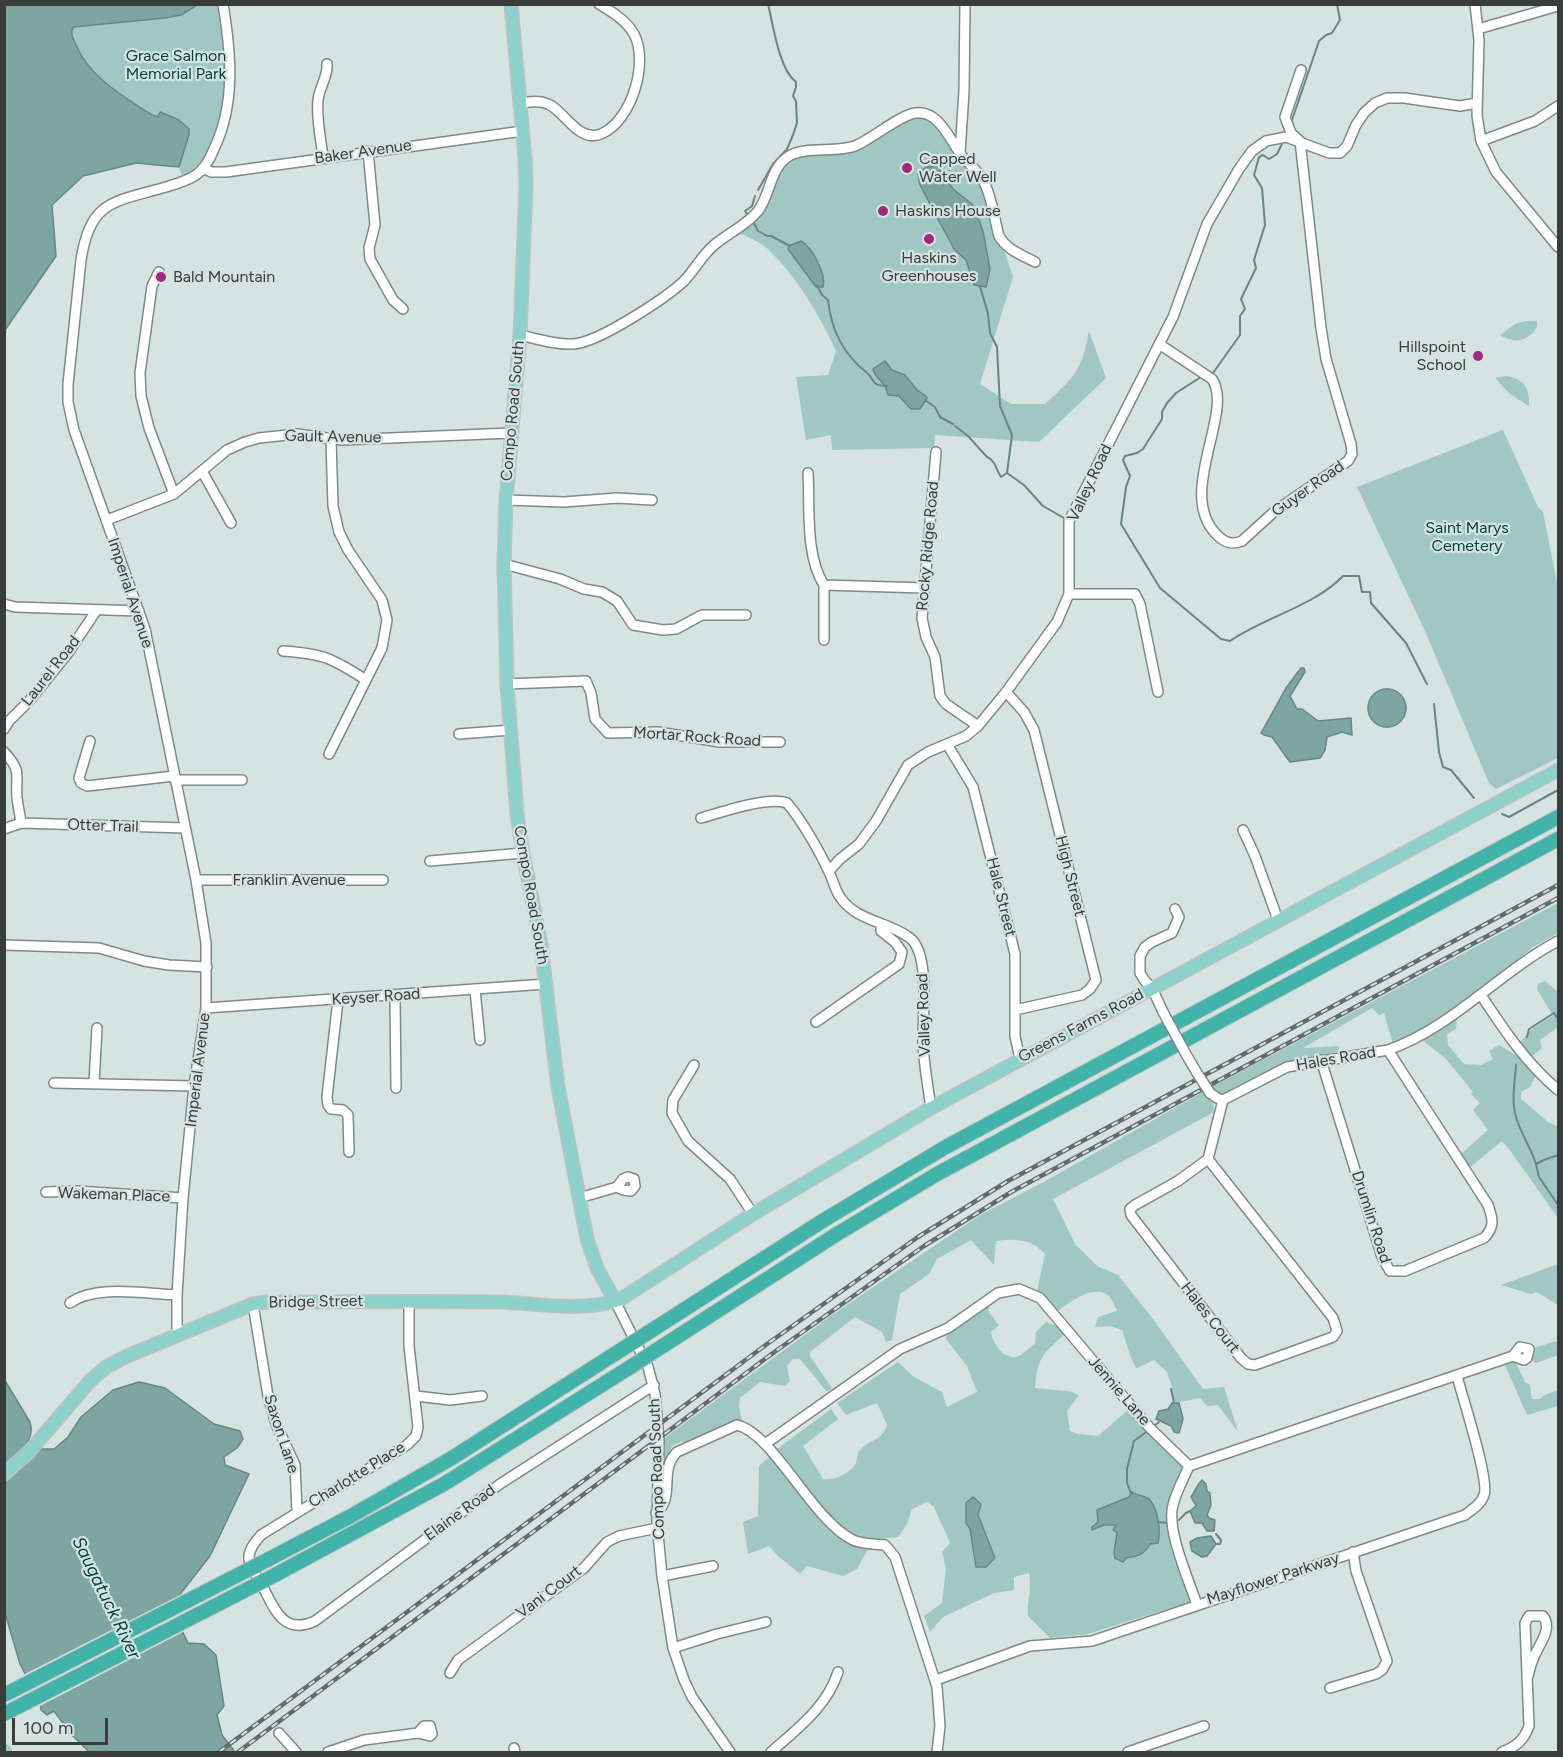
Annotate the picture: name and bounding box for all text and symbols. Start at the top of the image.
park label: Grace Salmon Memorial Park [126,46,226,84]
street label: Baker Avenue [313,136,413,168]
place label: Capped Water Well [919,149,996,187]
marker: Capped Water Well [900,161,914,175]
place label: Haskins House [895,201,1001,221]
marker: Haskins House [876,204,890,218]
marker: Haskins Greenhouses [922,232,936,246]
place label: Haskins Greenhouses [882,248,976,286]
place label: Bald Mountain [173,267,275,287]
marker: Bald Mountain [154,270,168,284]
place label: Hillspoint School [1398,337,1466,375]
street label: Compo Road South [497,340,529,482]
marker: Hillspoint School [1471,349,1485,363]
street label: Gault Avenue [284,427,382,447]
street label: Valley Road [1064,441,1116,525]
street label: Guyer Road [1268,457,1348,521]
street label: Rocky Ridge Road [913,480,943,612]
park label: Saint Marys Cemetery [1425,518,1509,556]
street label: Imperial Avenue [103,535,157,651]
street label: Laurel Road [18,632,84,710]
street label: Mortar Rock Road [632,723,762,751]
street label: Otter Trail [67,815,139,837]
street label: Compo Road South [509,824,553,966]
street label: High Street [1051,834,1089,918]
street label: Hale Street [982,855,1020,939]
street label: Franklin Avenue [232,870,346,890]
street label: Valley Road [913,973,935,1057]
street label: Keyser Road [331,984,421,1010]
street label: Greens Farms Road [1015,985,1147,1067]
street label: Imperial Avenue [181,1012,215,1128]
street label: Hales Road [1295,1043,1377,1075]
street label: Drumlin Road [1347,1168,1395,1266]
street label: Wakeman Place [58,1183,170,1207]
street label: Hales Court [1176,1279,1244,1357]
street label: Bridge Street [268,1292,364,1312]
street label: Jennie Lane [1084,1352,1154,1430]
street label: Saxon Lane [259,1392,303,1476]
street label: Compo Road South [645,1398,669,1540]
street label: Charlotte Place [305,1438,409,1512]
street label: Elaine Road [421,1481,499,1545]
water label: Saugatuck River [67,1533,145,1663]
street label: Mayflower Parkway [1204,1549,1342,1609]
street label: Vani Court [513,1561,585,1623]
scale bar [15,1706,111,1744]
text: 100 m [23,1717,73,1739]

